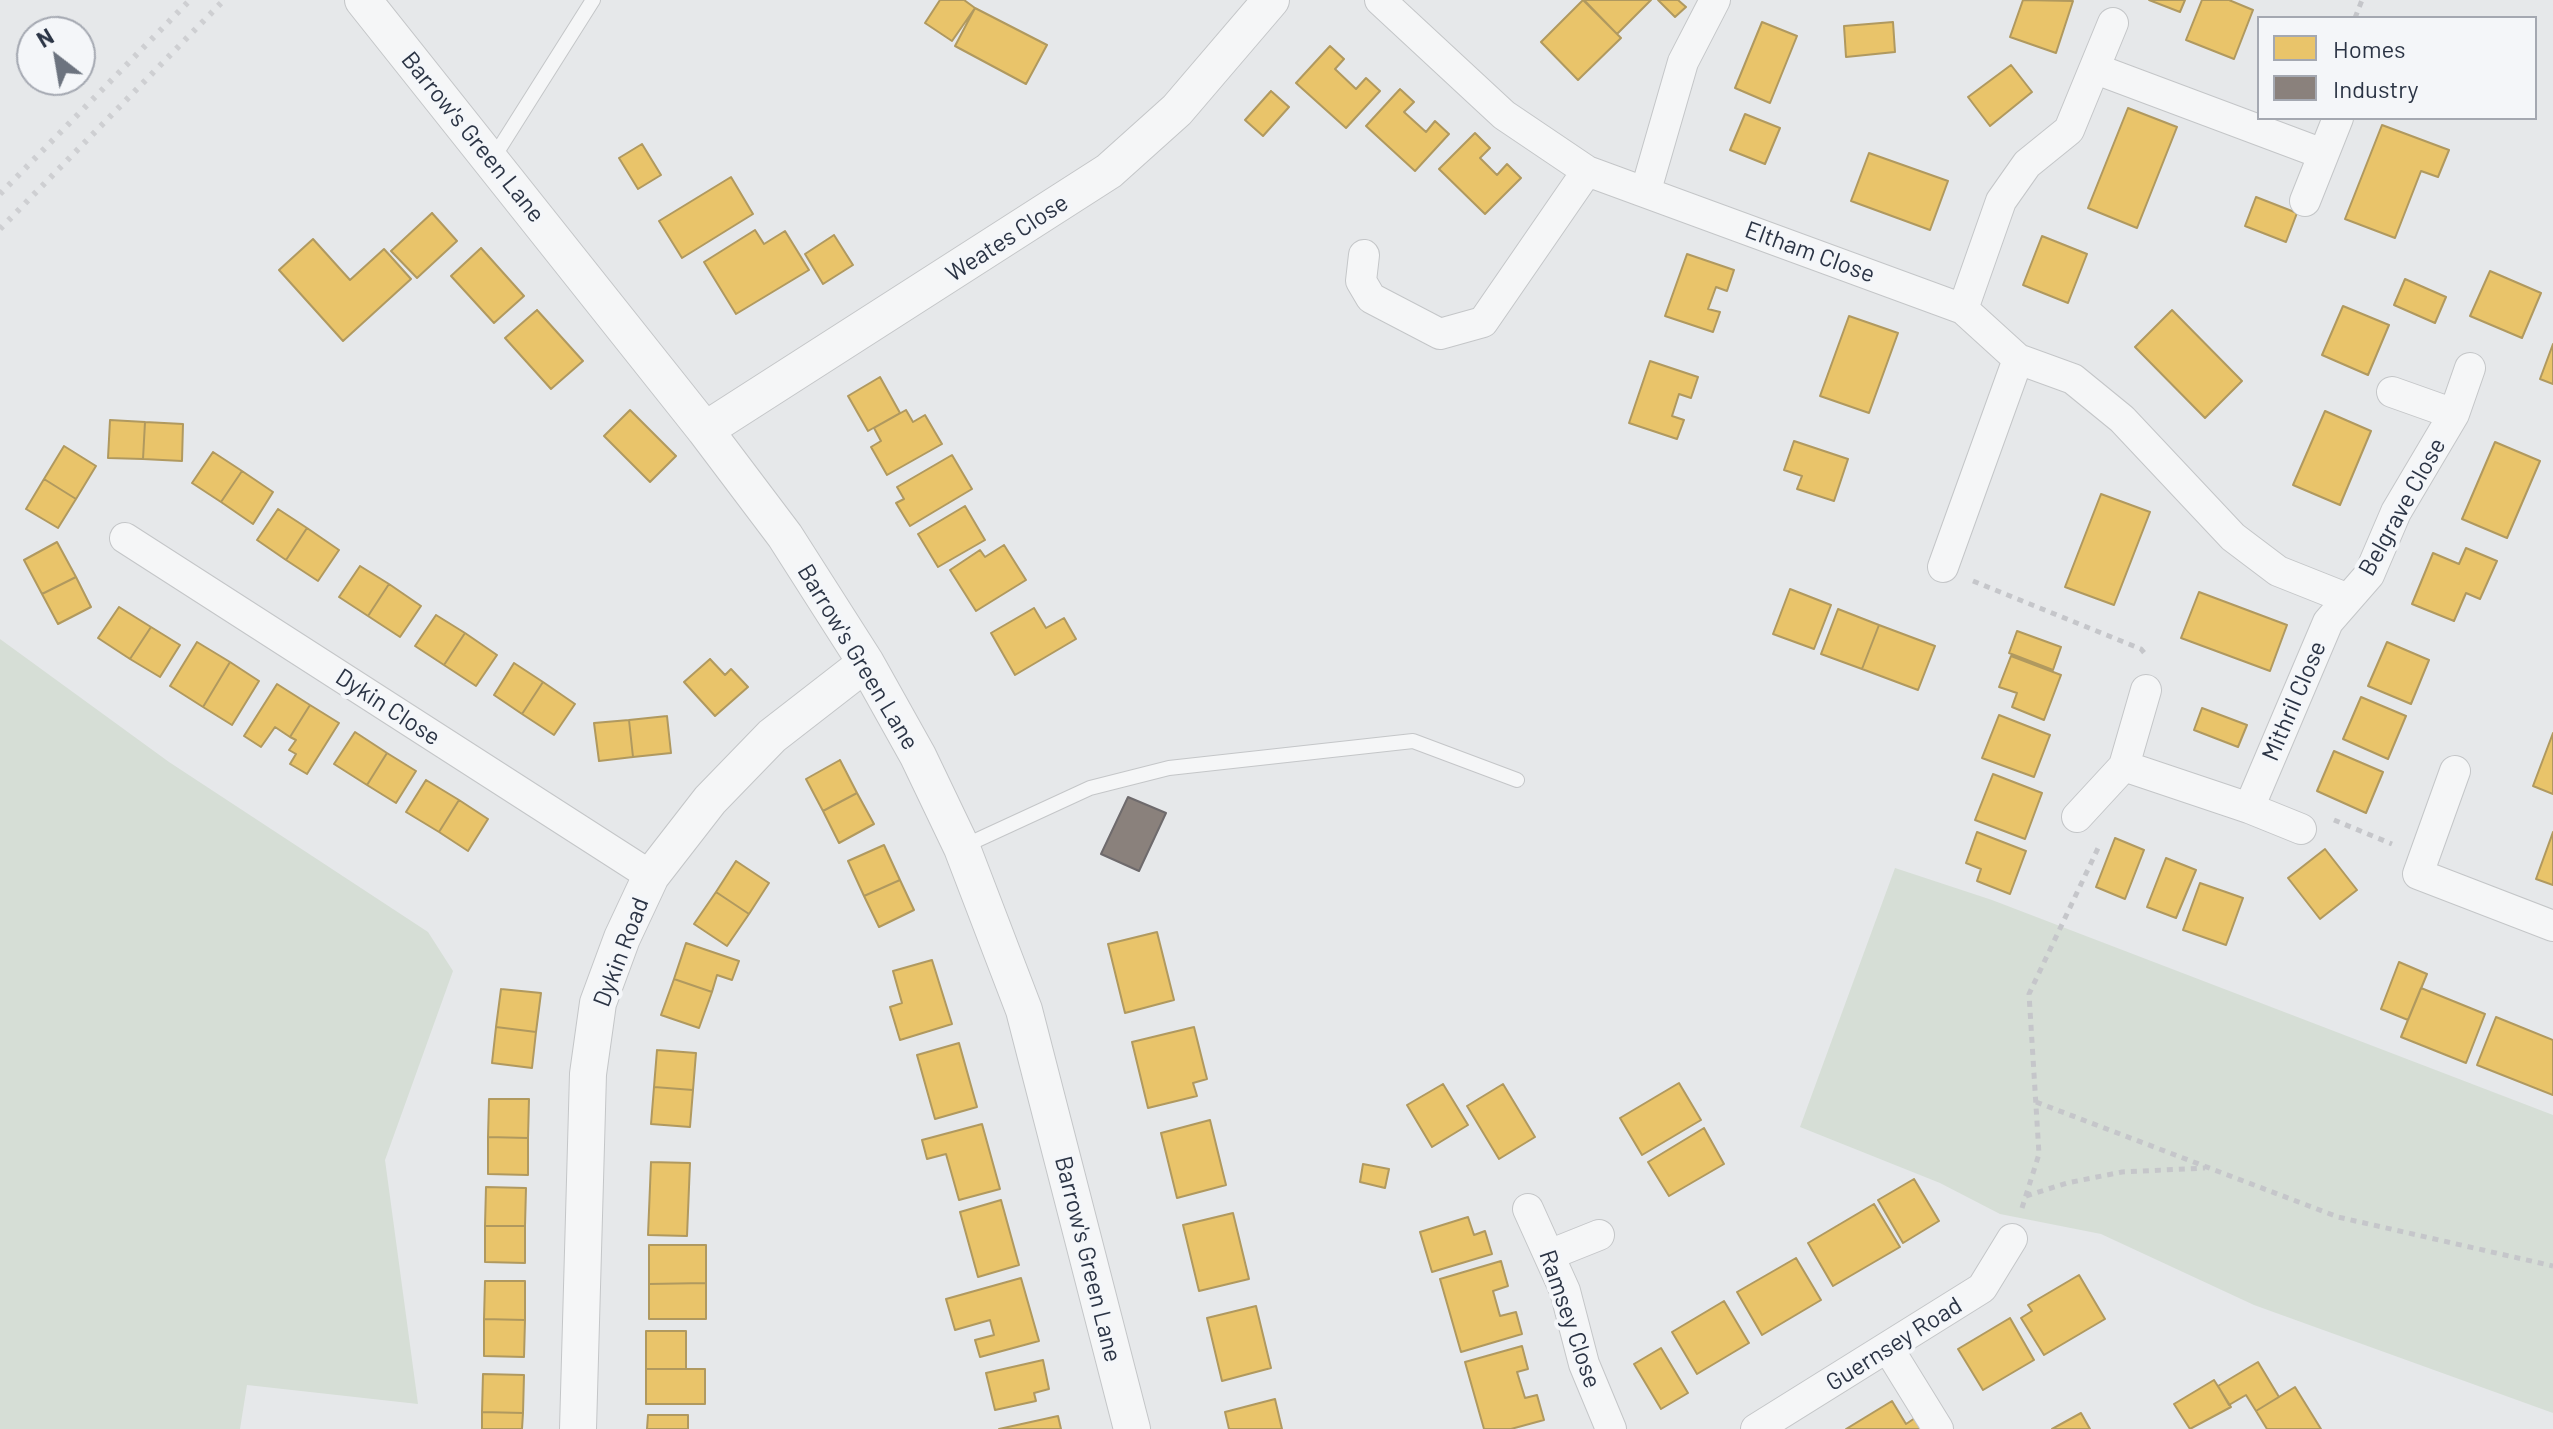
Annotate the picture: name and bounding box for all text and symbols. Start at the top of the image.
north arrow [16,16,96,96]
legend [2257,16,2537,120]
text: N [32,22,58,52]
text: Homes [2333,34,2406,63]
street label: Barrow's Green Lane [395,46,551,228]
text: Industry [2333,74,2419,103]
street label: Weates Close [941,188,1073,288]
street label: Eltham Close [1741,215,1879,289]
street label: Belgrave Close [2352,433,2452,581]
street label: Barrow's Green Lane [791,559,925,755]
street label: Mithril Close [2256,637,2332,765]
street label: Dykin Close [330,662,446,752]
street label: Dykin Road [587,893,655,1011]
street label: Barrow's Green Lane [1048,1153,1128,1365]
street label: Ramsey Close [1533,1246,1607,1392]
street label: Guernsey Road [1821,1291,1967,1397]

